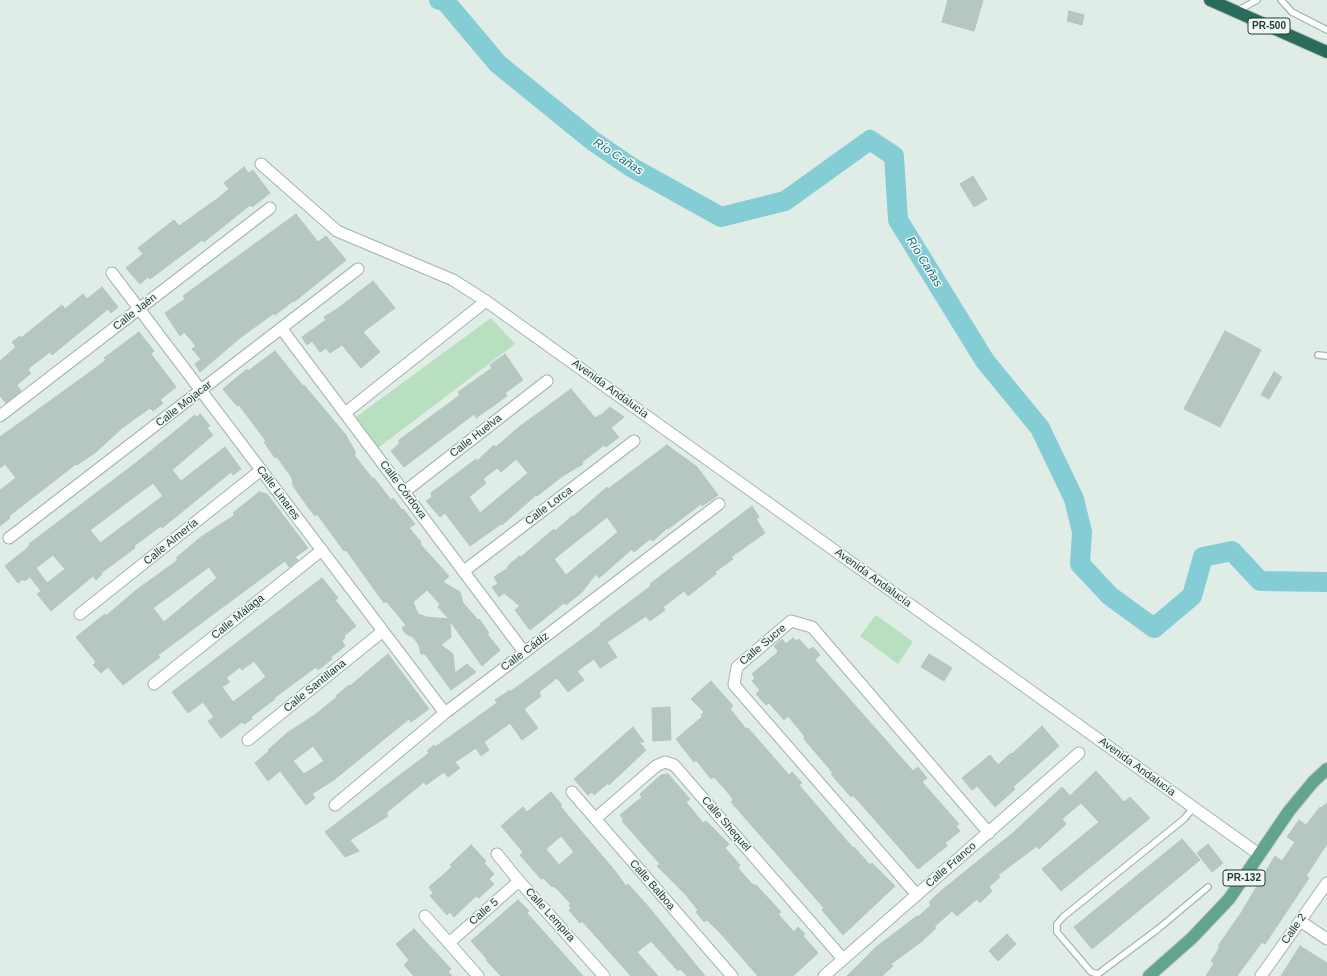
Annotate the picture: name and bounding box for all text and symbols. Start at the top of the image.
road number: PR-500 [1248,18,1290,34]
water label: Río Cañas [590,136,646,178]
water label: Río Cañas [903,234,945,290]
street label: Calle Jaén [110,291,160,333]
street label: Avenida Andalucía [569,357,651,421]
street label: Calle Mojacar [153,378,215,430]
street label: Calle Huelva [447,412,505,460]
street label: Calle Córdova [377,458,429,522]
street label: Calle Linares [253,463,303,523]
street label: Calle Lorca [523,484,575,528]
street label: Calle Almería [141,516,201,568]
street label: Avenida Andalucía [832,546,914,610]
street label: Calle Málaga [209,592,267,642]
street label: Calle Sucre [737,622,789,668]
street label: Calle Cádiz [499,630,551,674]
street label: Calle Santillana [281,657,349,715]
street label: Avenida Andalucía [1096,735,1178,799]
street label: Calle Shequel [699,794,753,854]
street label: Calle Franco [923,840,979,890]
street label: Calle Balboa [627,857,677,913]
road number: PR-132 [1223,870,1265,886]
street label: Calle Lempira [522,885,578,945]
street label: Calle 5 [467,896,501,928]
street label: Calle 2 [1279,911,1309,947]

